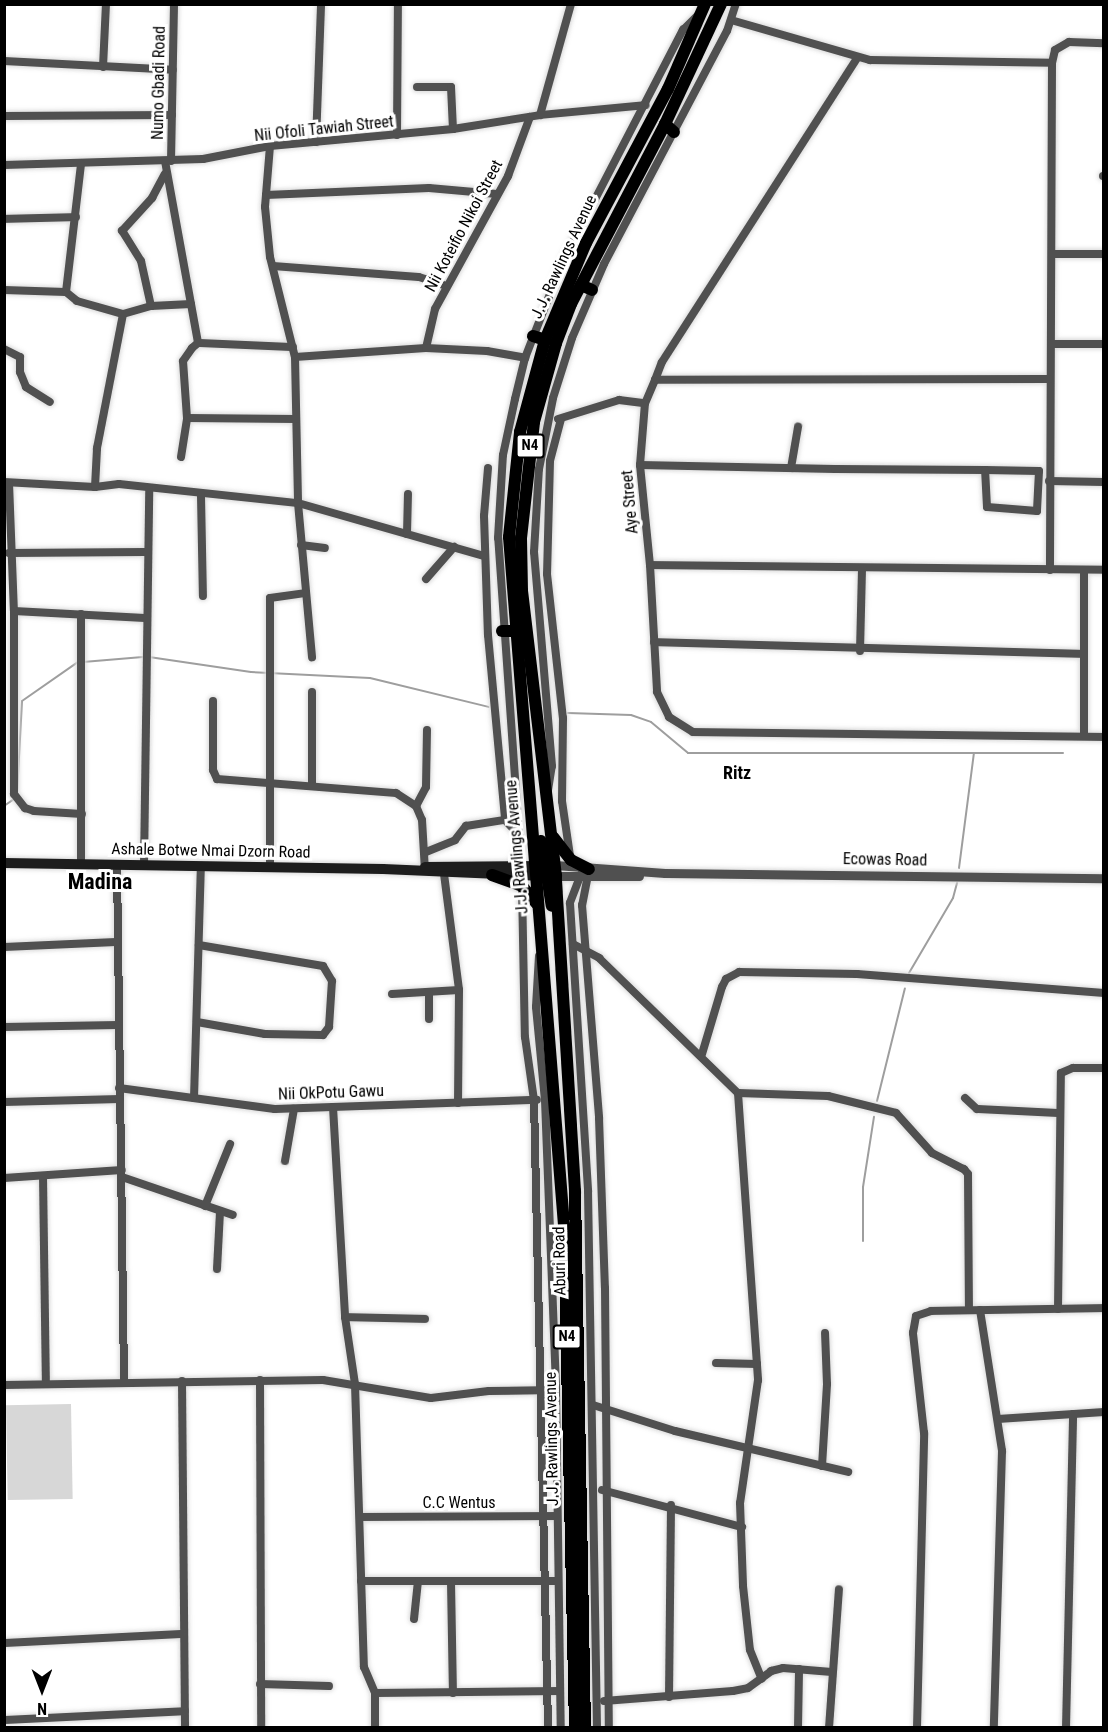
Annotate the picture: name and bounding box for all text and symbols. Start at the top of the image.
street label: Numo Gbadi Road [148,26,170,140]
street label: Nii Ofoli Tawiah Street [253,112,395,146]
street label: Nii Koteifio Nikoi Street [421,157,507,295]
street label: J.J. Rawlings Avenue [527,192,601,322]
road number: N4 [515,434,545,458]
street label: Aye Street [618,469,642,535]
district label: Ritz [723,762,751,784]
street label: J.J. Rawlings Avenue [502,779,532,915]
street label: Ashale Botwe Nmai Dzorn Road [111,840,311,862]
street label: Ecowas Road [843,850,927,870]
district label: Madina [68,869,132,895]
street label: Nii OkPotu Gawu [278,1082,384,1104]
street label: Aburi Road [550,1226,570,1296]
road number: N4 [552,1325,582,1349]
street label: J.J. Rawlings Avenue [541,1372,563,1506]
street label: C.C Wentus [423,1493,495,1513]
north arrow [12,1660,72,1720]
text: N [37,1699,47,1718]

